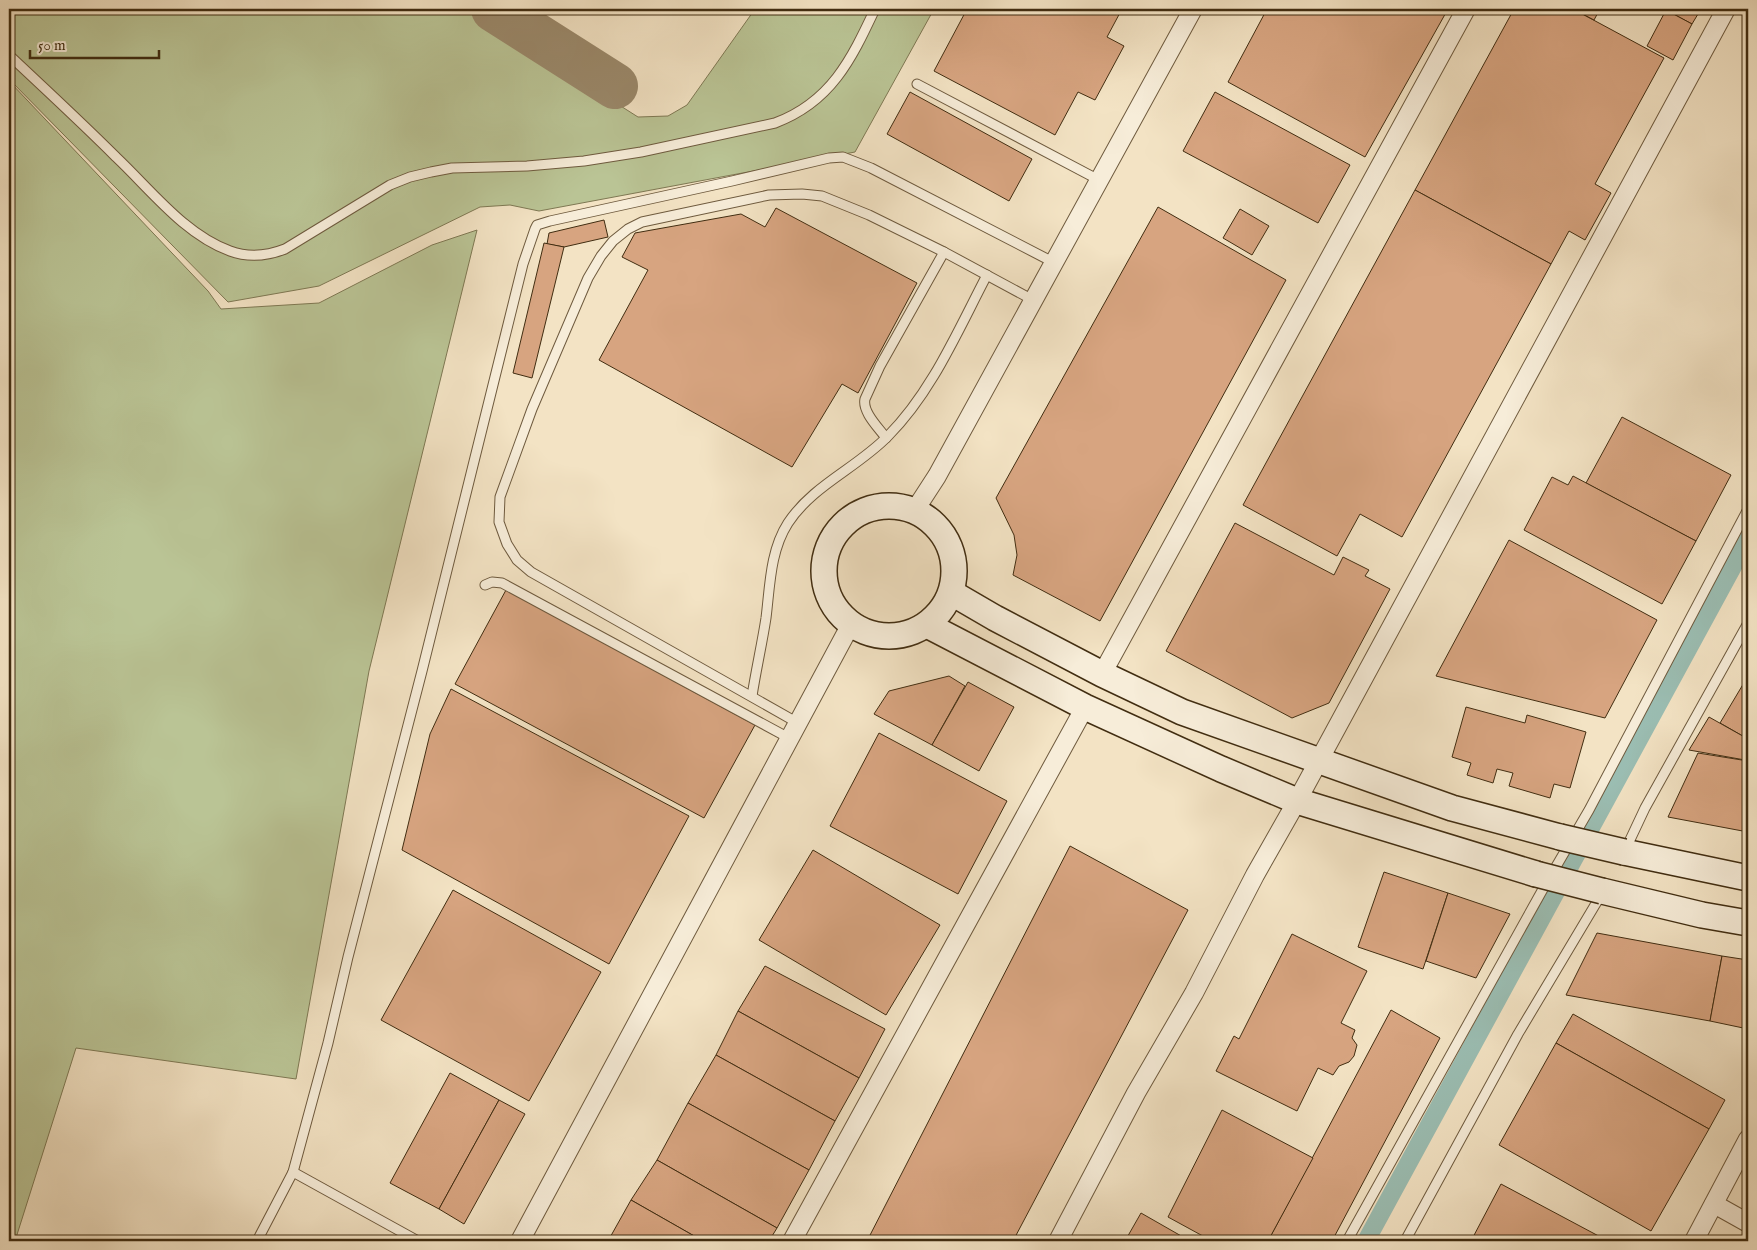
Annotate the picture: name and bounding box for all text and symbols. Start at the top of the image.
scale bar [30,28,159,60]
text: 50 m [38,36,66,55]

